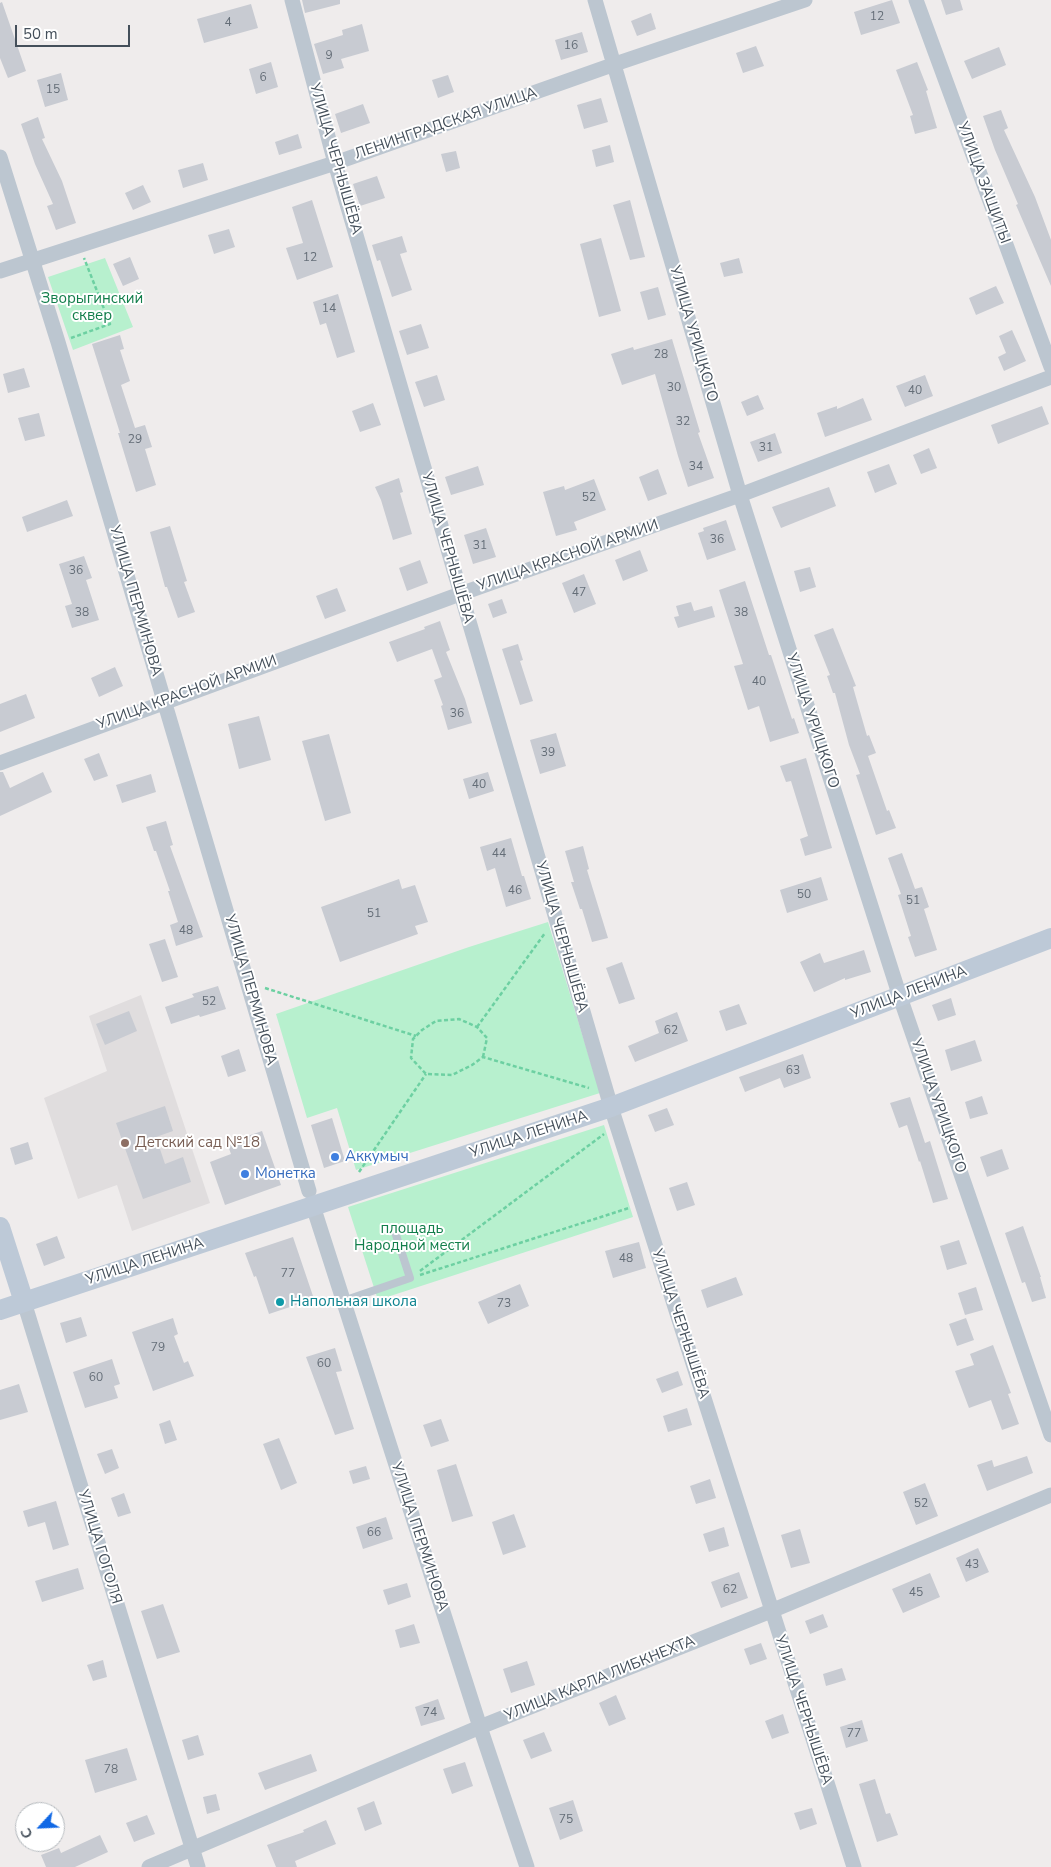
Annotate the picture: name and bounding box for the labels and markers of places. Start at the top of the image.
place label: Детский сад №18 [135,1134,260,1152]
marker: Детский сад №18 [119,1137,131,1149]
place label: Аккумыч [345,1148,409,1166]
marker: Аккумыч [329,1151,341,1163]
place label: Монетка [255,1165,316,1183]
marker: Монетка [239,1168,251,1180]
place label: Напольная школа [290,1293,417,1311]
marker: Напольная школа [274,1296,286,1308]

